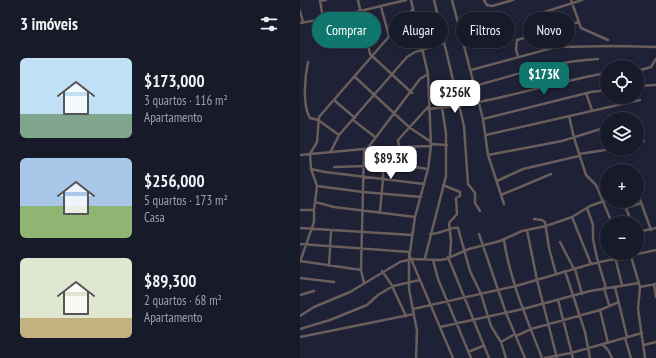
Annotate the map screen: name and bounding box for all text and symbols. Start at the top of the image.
chip: Comprar [312,12,381,48]
chip: Alugar [389,12,448,48]
chip: Filtros [456,12,515,48]
chip: Novo [523,12,575,48]
text: 3 imóveis [20,13,78,35]
icon: filters [258,13,280,35]
map controls [600,60,644,260]
button: locate [600,60,644,104]
pin: $173K [516,62,572,96]
text: $173K [528,66,560,83]
text: $173,000 [144,70,205,92]
icon: home [52,74,100,122]
pin: $256K [427,80,483,114]
text: $256K [439,84,471,101]
text: 3 quartos · 116 m² [144,92,228,109]
text: Apartamento [144,109,202,126]
button: layers [600,112,644,156]
pin: $89.3K [358,146,424,180]
text: $89.3K [374,150,408,167]
button: + [600,164,644,208]
text: $256,000 [144,170,205,192]
icon: home [52,174,100,222]
text: 5 quartos · 173 m² [144,192,228,209]
text: Casa [144,209,165,226]
button: − [600,216,644,260]
text: $89,300 [144,270,196,292]
icon: home [52,274,100,322]
text: 2 quartos · 68 m² [144,292,222,309]
text: Apartamento [144,309,202,326]

